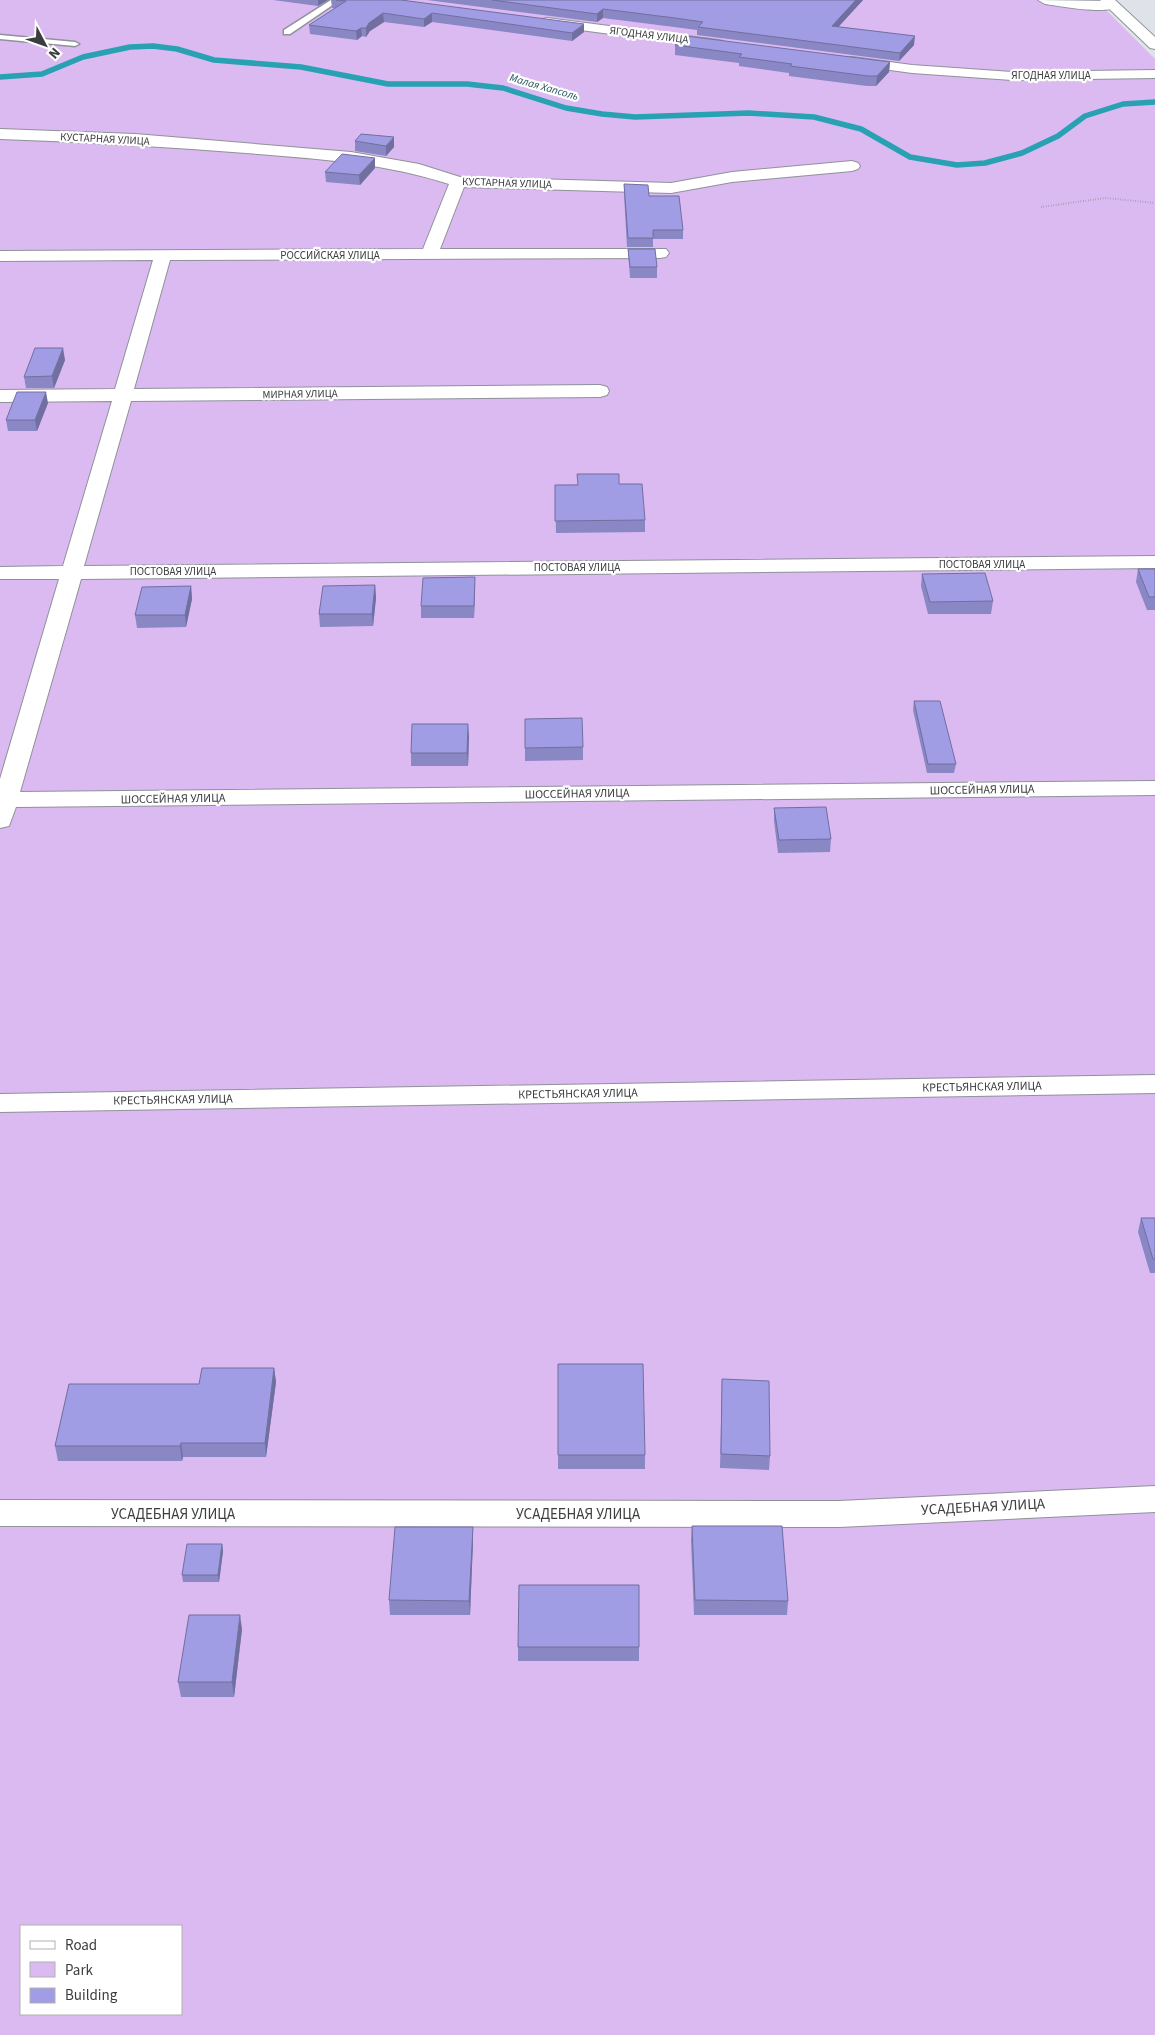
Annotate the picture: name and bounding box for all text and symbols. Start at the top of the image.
north arrow [20,20,70,70]
street label: ЯГОДНАЯ УЛИЦА [609,23,689,47]
text: N [43,43,65,63]
street label: ЯГОДНАЯ УЛИЦА [1011,68,1091,83]
water label: Малая Хапсоль [508,70,580,104]
street label: КУСТАРНАЯ УЛИЦА [60,129,150,149]
street label: КУСТАРНАЯ УЛИЦА [462,174,552,192]
street label: РОССИЙСКАЯ УЛИЦА [280,248,380,263]
street label: МИРНАЯ УЛИЦА [262,386,338,402]
street label: ПОСТОВАЯ УЛИЦА [939,557,1025,572]
street label: ПОСТОВАЯ УЛИЦА [534,560,620,575]
street label: ПОСТОВАЯ УЛИЦА [130,564,216,579]
street label: ШОССЕЙНАЯ УЛИЦА [929,781,1035,799]
street label: ШОССЕЙНАЯ УЛИЦА [524,785,630,803]
street label: ШОССЕЙНАЯ УЛИЦА [120,790,226,808]
street label: КРЕСТЬЯНСКАЯ УЛИЦА [922,1077,1042,1097]
street label: КРЕСТЬЯНСКАЯ УЛИЦА [518,1084,638,1104]
street label: КРЕСТЬЯНСКАЯ УЛИЦА [113,1090,233,1110]
street label: УСАДЕБНАЯ УЛИЦА [920,1493,1046,1521]
street label: УСАДЕБНАЯ УЛИЦА [111,1504,236,1525]
street label: УСАДЕБНАЯ УЛИЦА [516,1504,641,1525]
legend [20,1925,182,2015]
text: Road [65,1935,97,1956]
text: Park [65,1960,94,1981]
text: Building [65,1985,118,2006]

